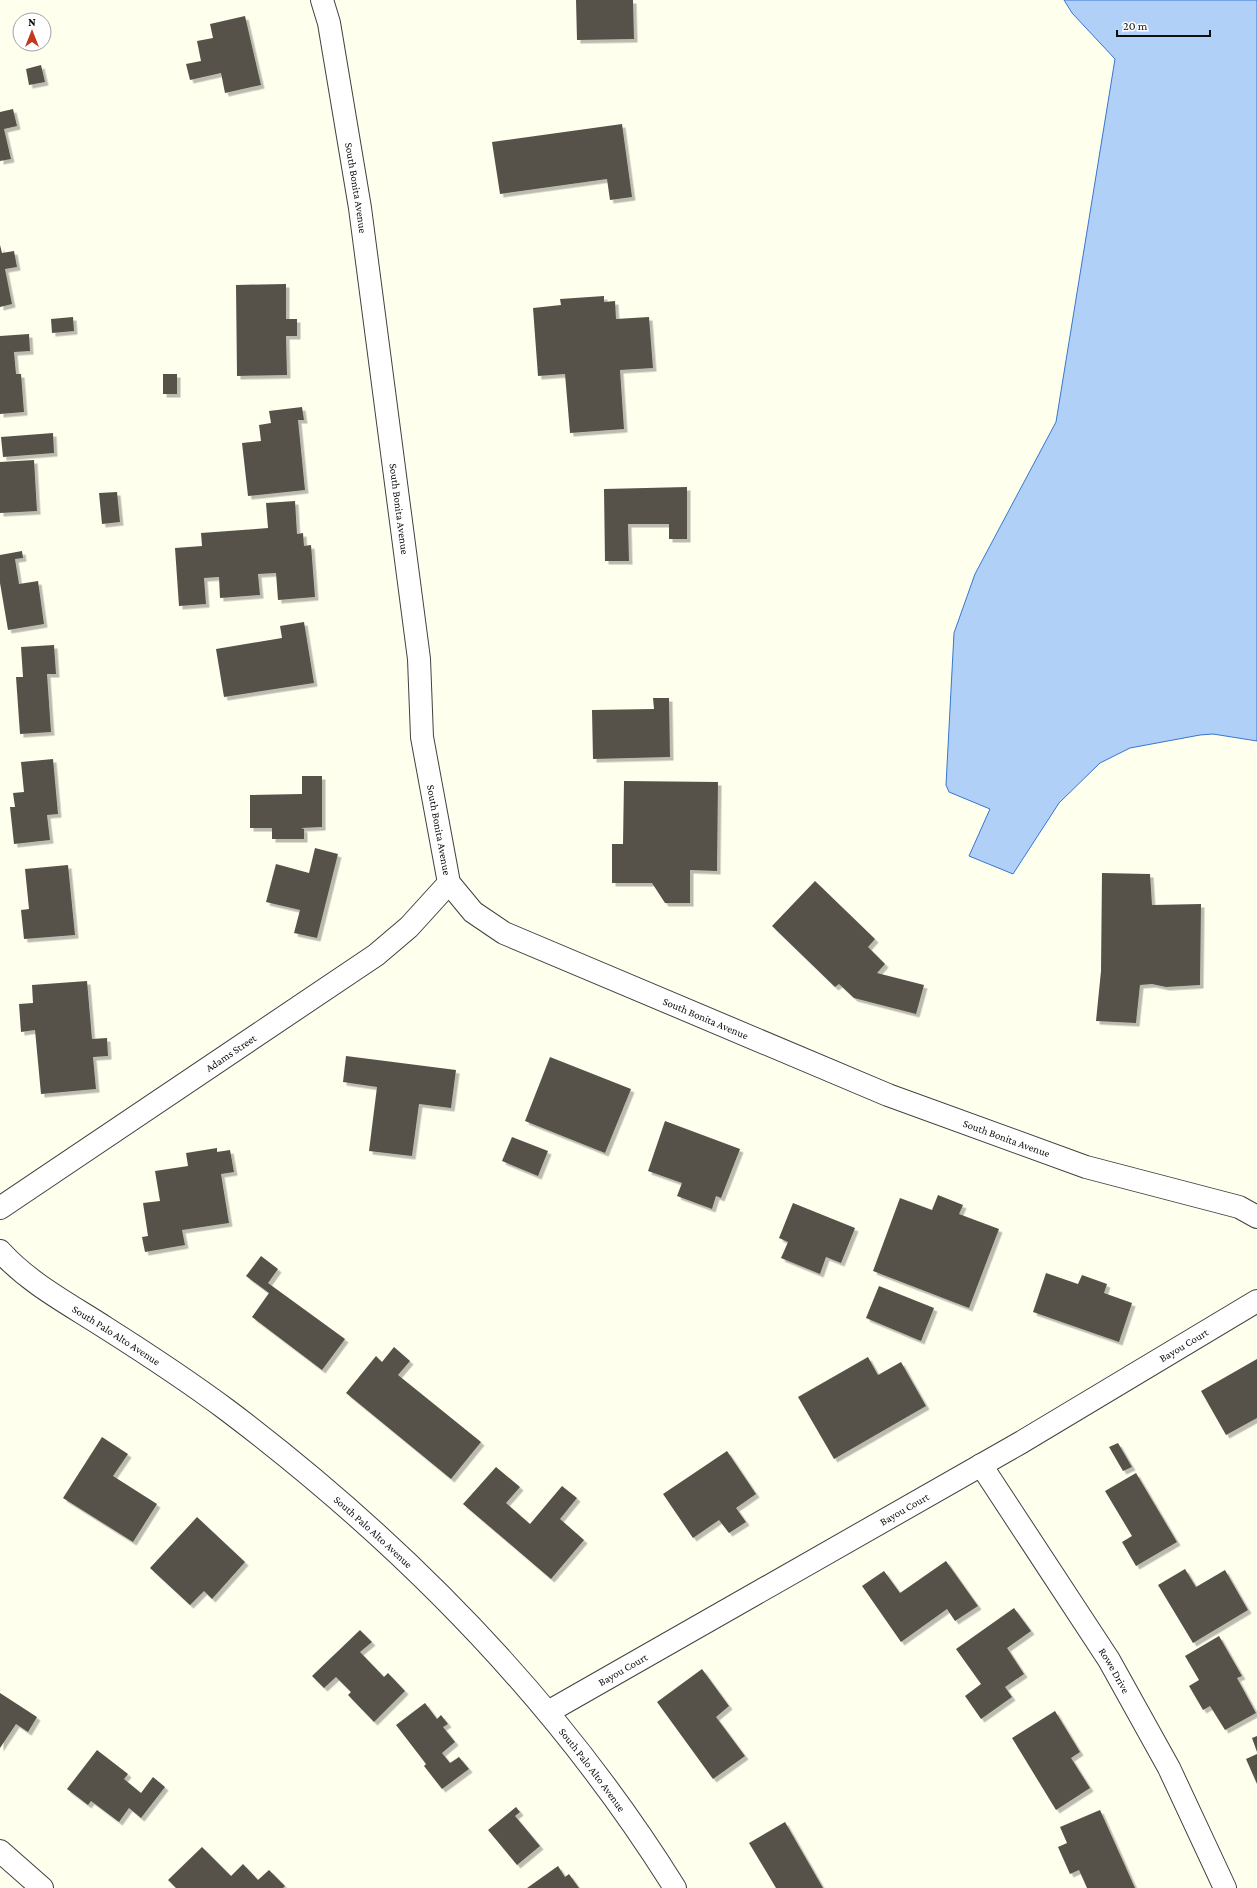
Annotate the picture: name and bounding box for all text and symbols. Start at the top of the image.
north arrow [12,12,52,52]
scale bar [1117,12,1210,38]
text: N [28,16,36,28]
text: 20 m [1123,19,1148,33]
street label: South Bonita Avenue [343,141,369,234]
street label: South Bonita Avenue [387,463,411,555]
street label: South Bonita Avenue [425,784,453,876]
street label: South Bonita Avenue [661,995,750,1041]
street label: Adams Street [203,1031,258,1074]
street label: South Bonita Avenue [961,1117,1052,1159]
street label: South Palo Alto Avenue [70,1303,163,1368]
street label: Bayou Court [1157,1326,1210,1364]
street label: Bayou Court [877,1490,931,1528]
street label: South Palo Alto Avenue [332,1493,415,1571]
street label: Rowe Drive [1097,1646,1132,1695]
street label: Bayou Court [596,1650,650,1688]
street label: South Palo Alto Avenue [557,1726,628,1814]

